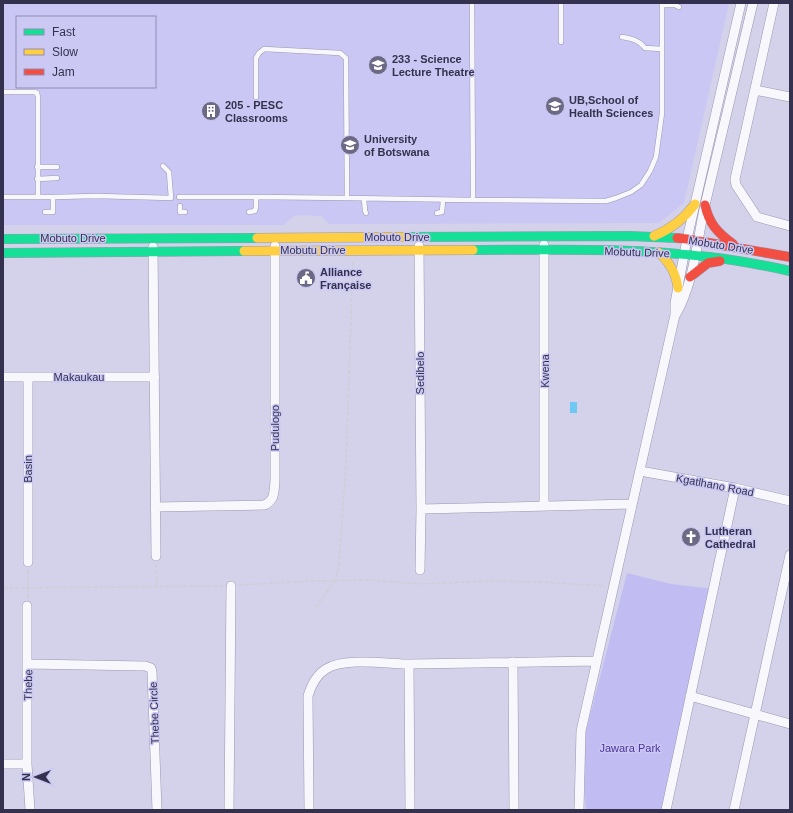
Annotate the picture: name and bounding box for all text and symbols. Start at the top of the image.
legend [16,16,156,88]
text: Fast [52,25,76,39]
text: Slow [52,45,78,59]
place label: 233 - Science Lecture Theatre [392,53,475,78]
school or university icon: 233 - Science Lecture Theatre [367,54,389,76]
text: Jam [52,65,75,79]
place label: UB,School of Health Sciences [569,94,653,119]
school or university icon: UB,School of Health Sciences [544,95,566,117]
place label: 205 - PESC Classrooms [225,99,288,124]
building icon: 205 - PESC Classrooms [200,100,222,122]
place label: University of Botswana [364,133,430,158]
school or university icon: University of Botswana [339,134,361,156]
street label: Mobuto Drive [364,231,430,243]
street label: Mobuto Drive [40,232,106,244]
street label: Mobuto Drive [688,234,754,256]
street label: Mobutu Drive [280,244,346,256]
street label: Mobutu Drive [604,245,670,259]
place label: Alliance Française [320,266,371,291]
public building icon: Alliance Française [295,267,317,289]
street label: Sedibelo [414,352,426,394]
street label: Kwena [539,353,551,388]
street label: Makaukau [54,371,104,383]
street label: Pudulogo [269,405,281,451]
street label: Basin [22,455,34,483]
street label: Kgatlhano Road [675,472,755,498]
place label: Lutheran Cathedral [705,525,756,550]
church icon: Lutheran Cathedral [680,526,702,548]
street label: Thebe [22,669,34,701]
street label: Thebe Circle [147,682,161,744]
park label: Jawara Park [599,742,661,754]
north arrow [16,757,56,797]
text: N [20,773,32,781]

